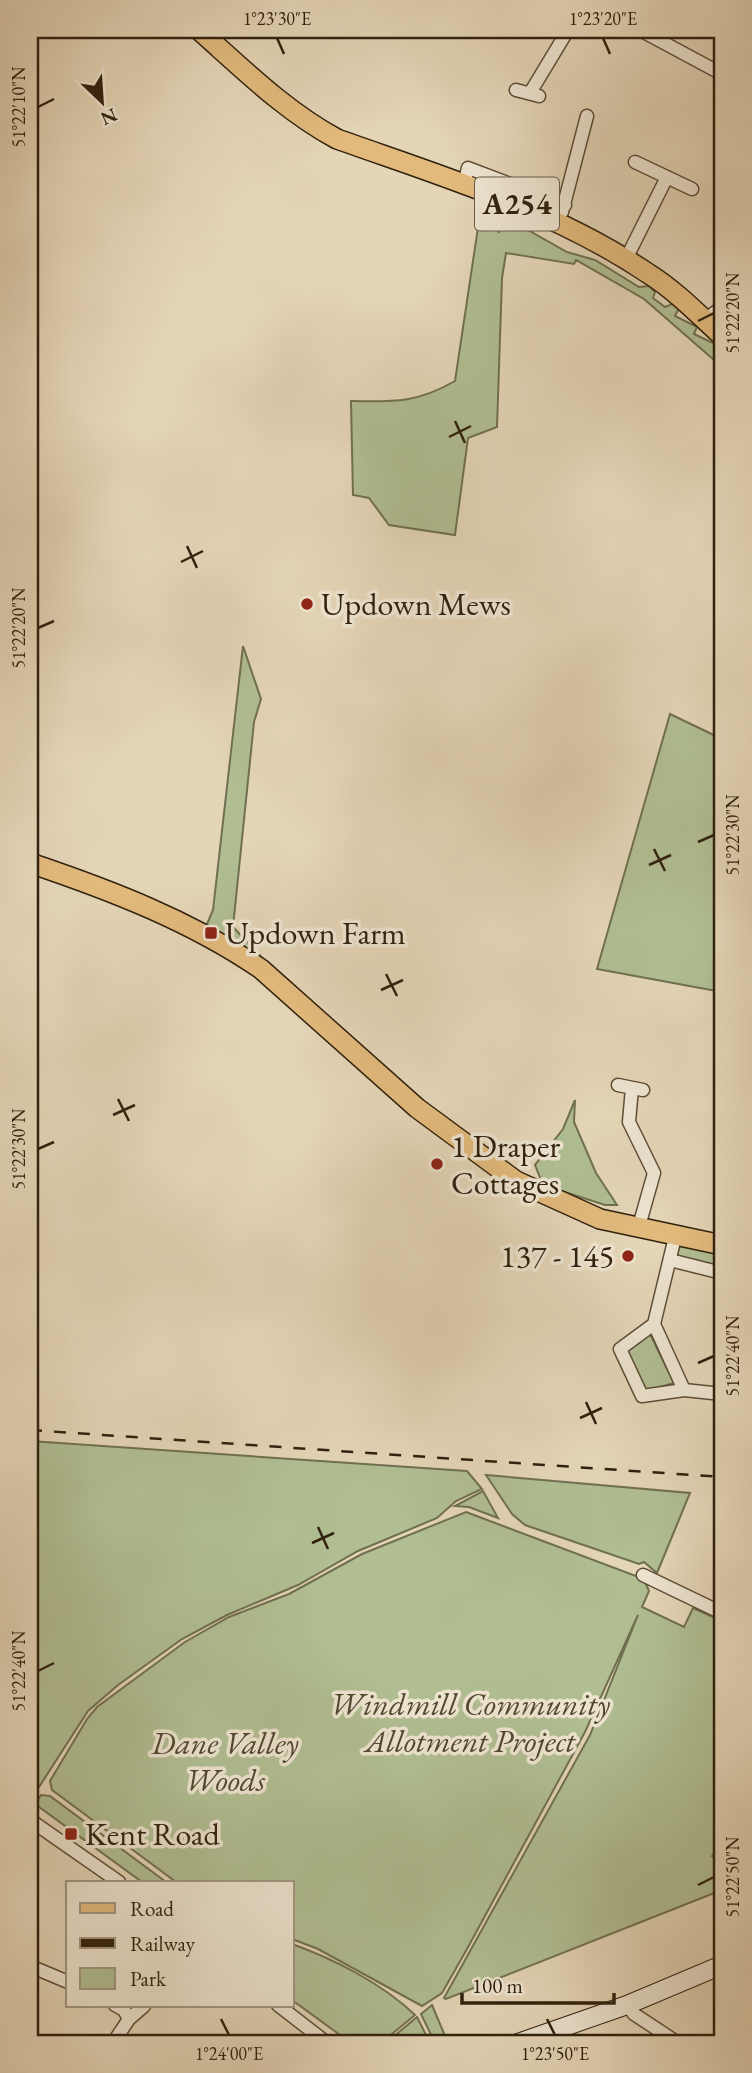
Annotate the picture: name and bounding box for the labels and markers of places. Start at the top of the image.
place label: Updown Mews [321,583,511,625]
marker: Updown Mews [299,596,315,612]
place label: Updown Farm [225,912,406,954]
marker: Updown Farm [203,925,219,941]
place label: 1 Draper Cottages [451,1125,560,1204]
marker: 1 Draper Cottages [429,1156,445,1172]
place label: 137 - 145 [500,1235,614,1277]
marker: 137 - 145 [620,1248,636,1264]
place label: Kent Road [85,1813,220,1855]
marker: Kent Road [63,1826,79,1842]

